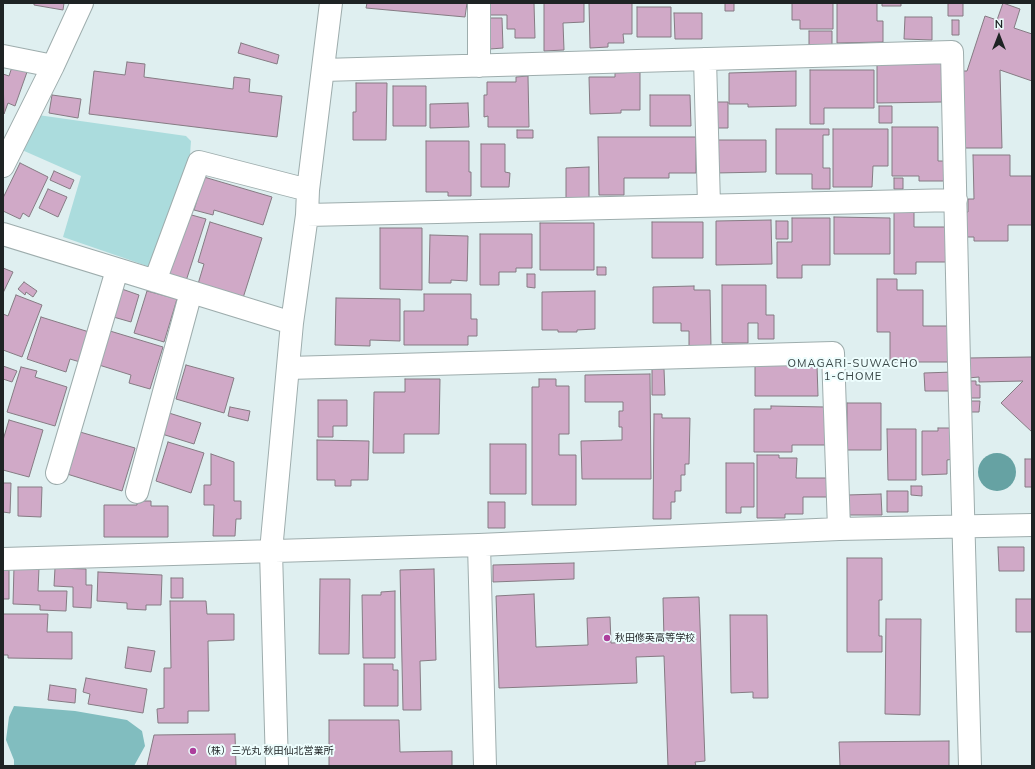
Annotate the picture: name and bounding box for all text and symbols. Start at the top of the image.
north arrow [979,16,1019,56]
text: N [995,17,1003,31]
district label: OMAGARI-SUWACHO 1-CHOME [788,357,918,383]
place label: 秋田修英高等学校 [615,632,695,644]
marker: 秋田修英高等学校 [602,633,612,643]
place label: （株）三光丸 秋田仙北営業所 [201,745,334,757]
marker: （株）三光丸 秋田仙北営業所 [188,746,198,756]

